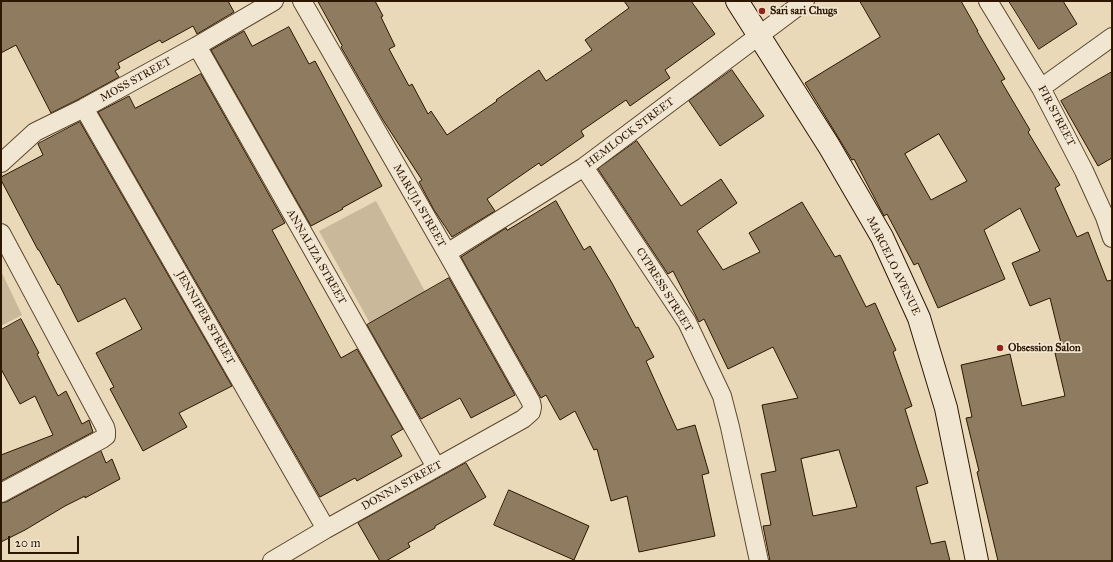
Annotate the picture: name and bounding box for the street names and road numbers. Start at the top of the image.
street label: MOSS STREET [98,55,174,105]
street label: FIR STREET [1034,83,1078,149]
street label: HEMLOCK STREET [583,95,677,171]
street label: MARUJA STREET [390,162,448,250]
street label: ANNALIZA STREET [283,207,349,307]
street label: MARCELO AVENUE [863,214,923,318]
street label: CYPRESS STREET [633,246,695,334]
street label: JENNIFER STREET [173,269,237,367]
street label: DONNA STREET [359,458,445,514]

